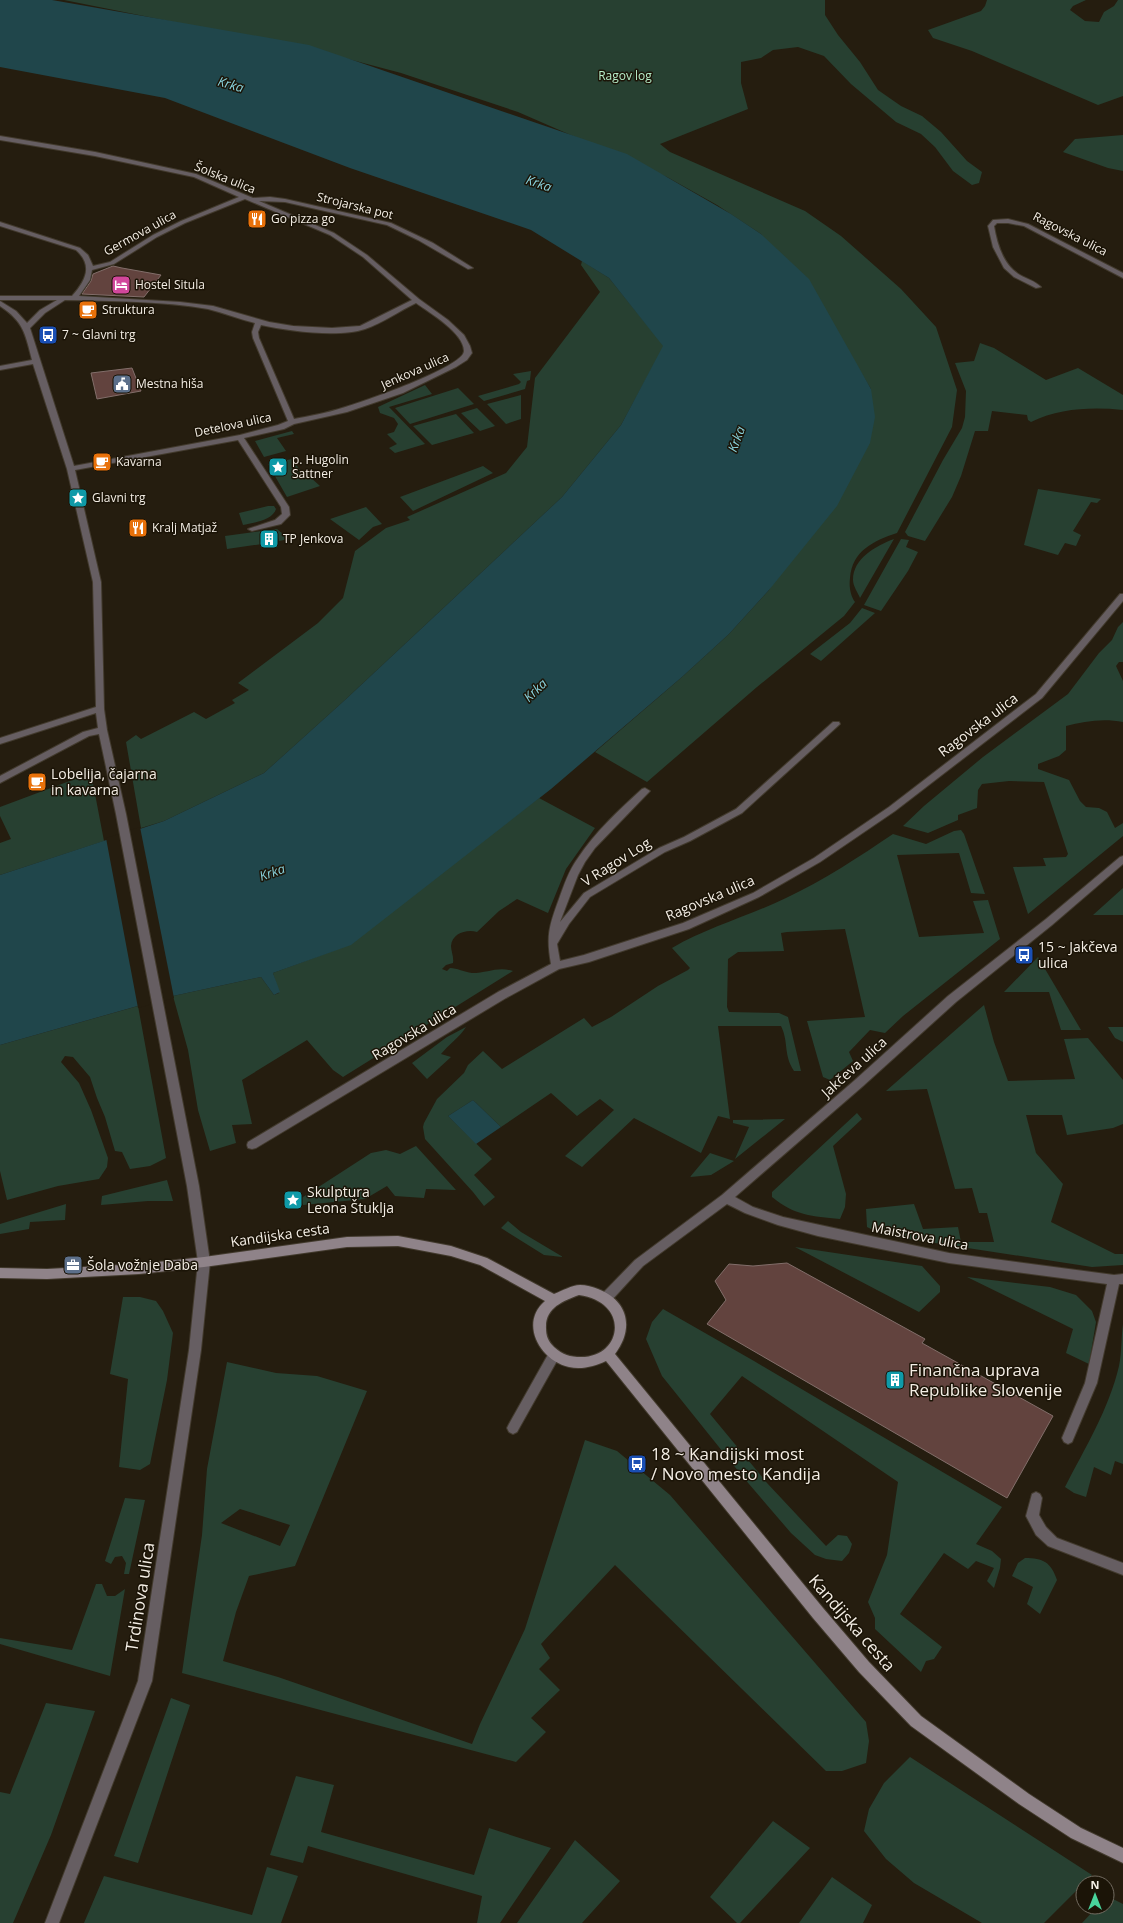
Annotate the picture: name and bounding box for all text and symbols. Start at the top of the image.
park label: Ragov log [598,67,652,84]
water label: Krka [216,72,247,96]
street label: Šolska ulica [192,158,258,197]
water label: Krka [524,170,555,196]
street label: Strojarska pot [315,188,395,223]
street label: Germova ulica [101,206,179,259]
street label: Ragovska ulica [1030,207,1110,260]
restaurant icon: Go pizza go [246,208,268,230]
place label: Go pizza go [271,210,335,227]
hotel icon: Hostel Situla [110,274,132,296]
place label: Hostel Situla [135,276,205,293]
cafe icon: Struktura [77,299,99,321]
place label: Struktura [102,301,155,318]
bus stop icon: 7 ~ Glavni trg [37,324,59,346]
place label: 7 ~ Glavni trg [62,326,136,343]
street label: Jenkova ulica [377,348,451,393]
public building icon: Mestna hiša [111,373,133,395]
place label: Mestna hiša [136,375,203,392]
street label: Detelova ulica [193,408,273,441]
water label: Krka [723,423,749,454]
cafe icon: Kavarna [91,451,113,473]
place label: p. Hugolin Sattner [292,451,349,482]
place label: Kavarna [116,453,162,470]
place icon: p. Hugolin Sattner [267,456,289,478]
place icon: Glavni trg [67,487,89,509]
place label: Glavni trg [92,489,146,506]
restaurant icon: Kralj Matjaž [127,517,149,539]
place label: Kralj Matjaž [152,519,218,536]
building icon: TP Jenkova [258,528,280,550]
place label: TP Jenkova [283,530,343,547]
water label: Krka [519,674,551,706]
street label: Ragovska ulica [934,688,1021,761]
place label: Lobelija, čajarna in kavarna [51,764,157,799]
cafe icon: Lobelija, čajarna in kavarna [26,771,48,793]
street label: V Ragov Log [577,833,654,890]
water label: Krka [257,859,288,885]
street label: Ragovska ulica [662,870,757,925]
place label: 15 ~ Jakčeva ulica [1038,937,1118,972]
bus stop icon: 15 ~ Jakčeva ulica [1013,944,1035,966]
street label: Ragovska ulica [368,999,459,1064]
street label: Jakčeva ulica [815,1032,890,1102]
place label: Skulptura Leona Štuklja [307,1182,394,1217]
place icon: Skulptura Leona Štuklja [282,1189,304,1211]
street label: Maistrova ulica [870,1217,970,1254]
street label: Kandijska cesta [229,1218,331,1251]
office icon: Šola vožnje Daba [62,1254,84,1276]
place label: Šola vožnje Daba [87,1255,198,1274]
place label: Finančna uprava Republike Slovenije [909,1358,1062,1401]
building icon: Finančna uprava Republike Slovenije [884,1369,906,1391]
place label: 18 ~ Kandijski most / Novo mesto Kandija [651,1442,821,1485]
bus stop icon: 18 ~ Kandijski most / Novo mesto Kandija [626,1453,648,1475]
street label: Trdinova ulica [119,1540,160,1653]
street label: Kandijska cesta [804,1569,901,1676]
north arrow [1075,1875,1115,1915]
text: N [1091,1877,1099,1892]

